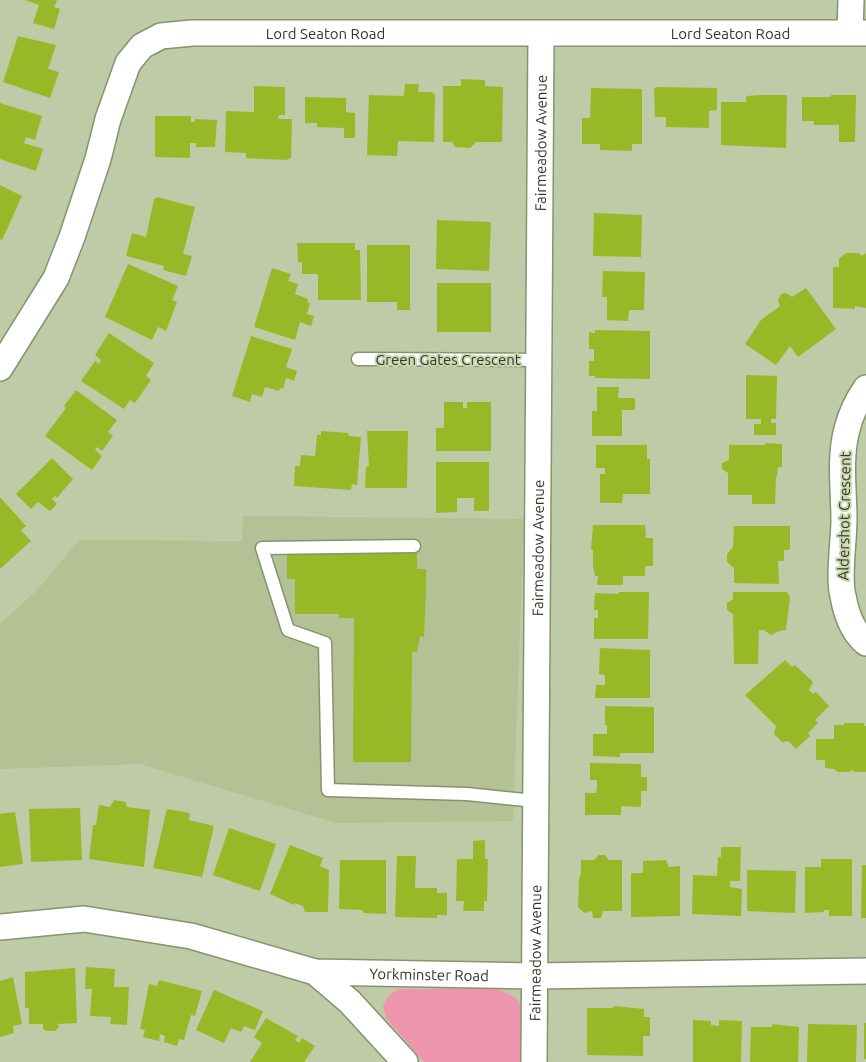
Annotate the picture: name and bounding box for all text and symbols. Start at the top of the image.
street label: Lord Seaton Road [266,25,385,42]
street label: Lord Seaton Road [671,25,790,42]
street label: Fairmeadow Avenue [531,75,549,211]
street label: Green Gates Crescent [375,351,521,368]
street label: Aldershot Crescent [834,451,854,581]
street label: Fairmeadow Avenue [529,480,546,616]
street label: Fairmeadow Avenue [526,885,544,1021]
street label: Yorkminster Road [369,964,489,984]

